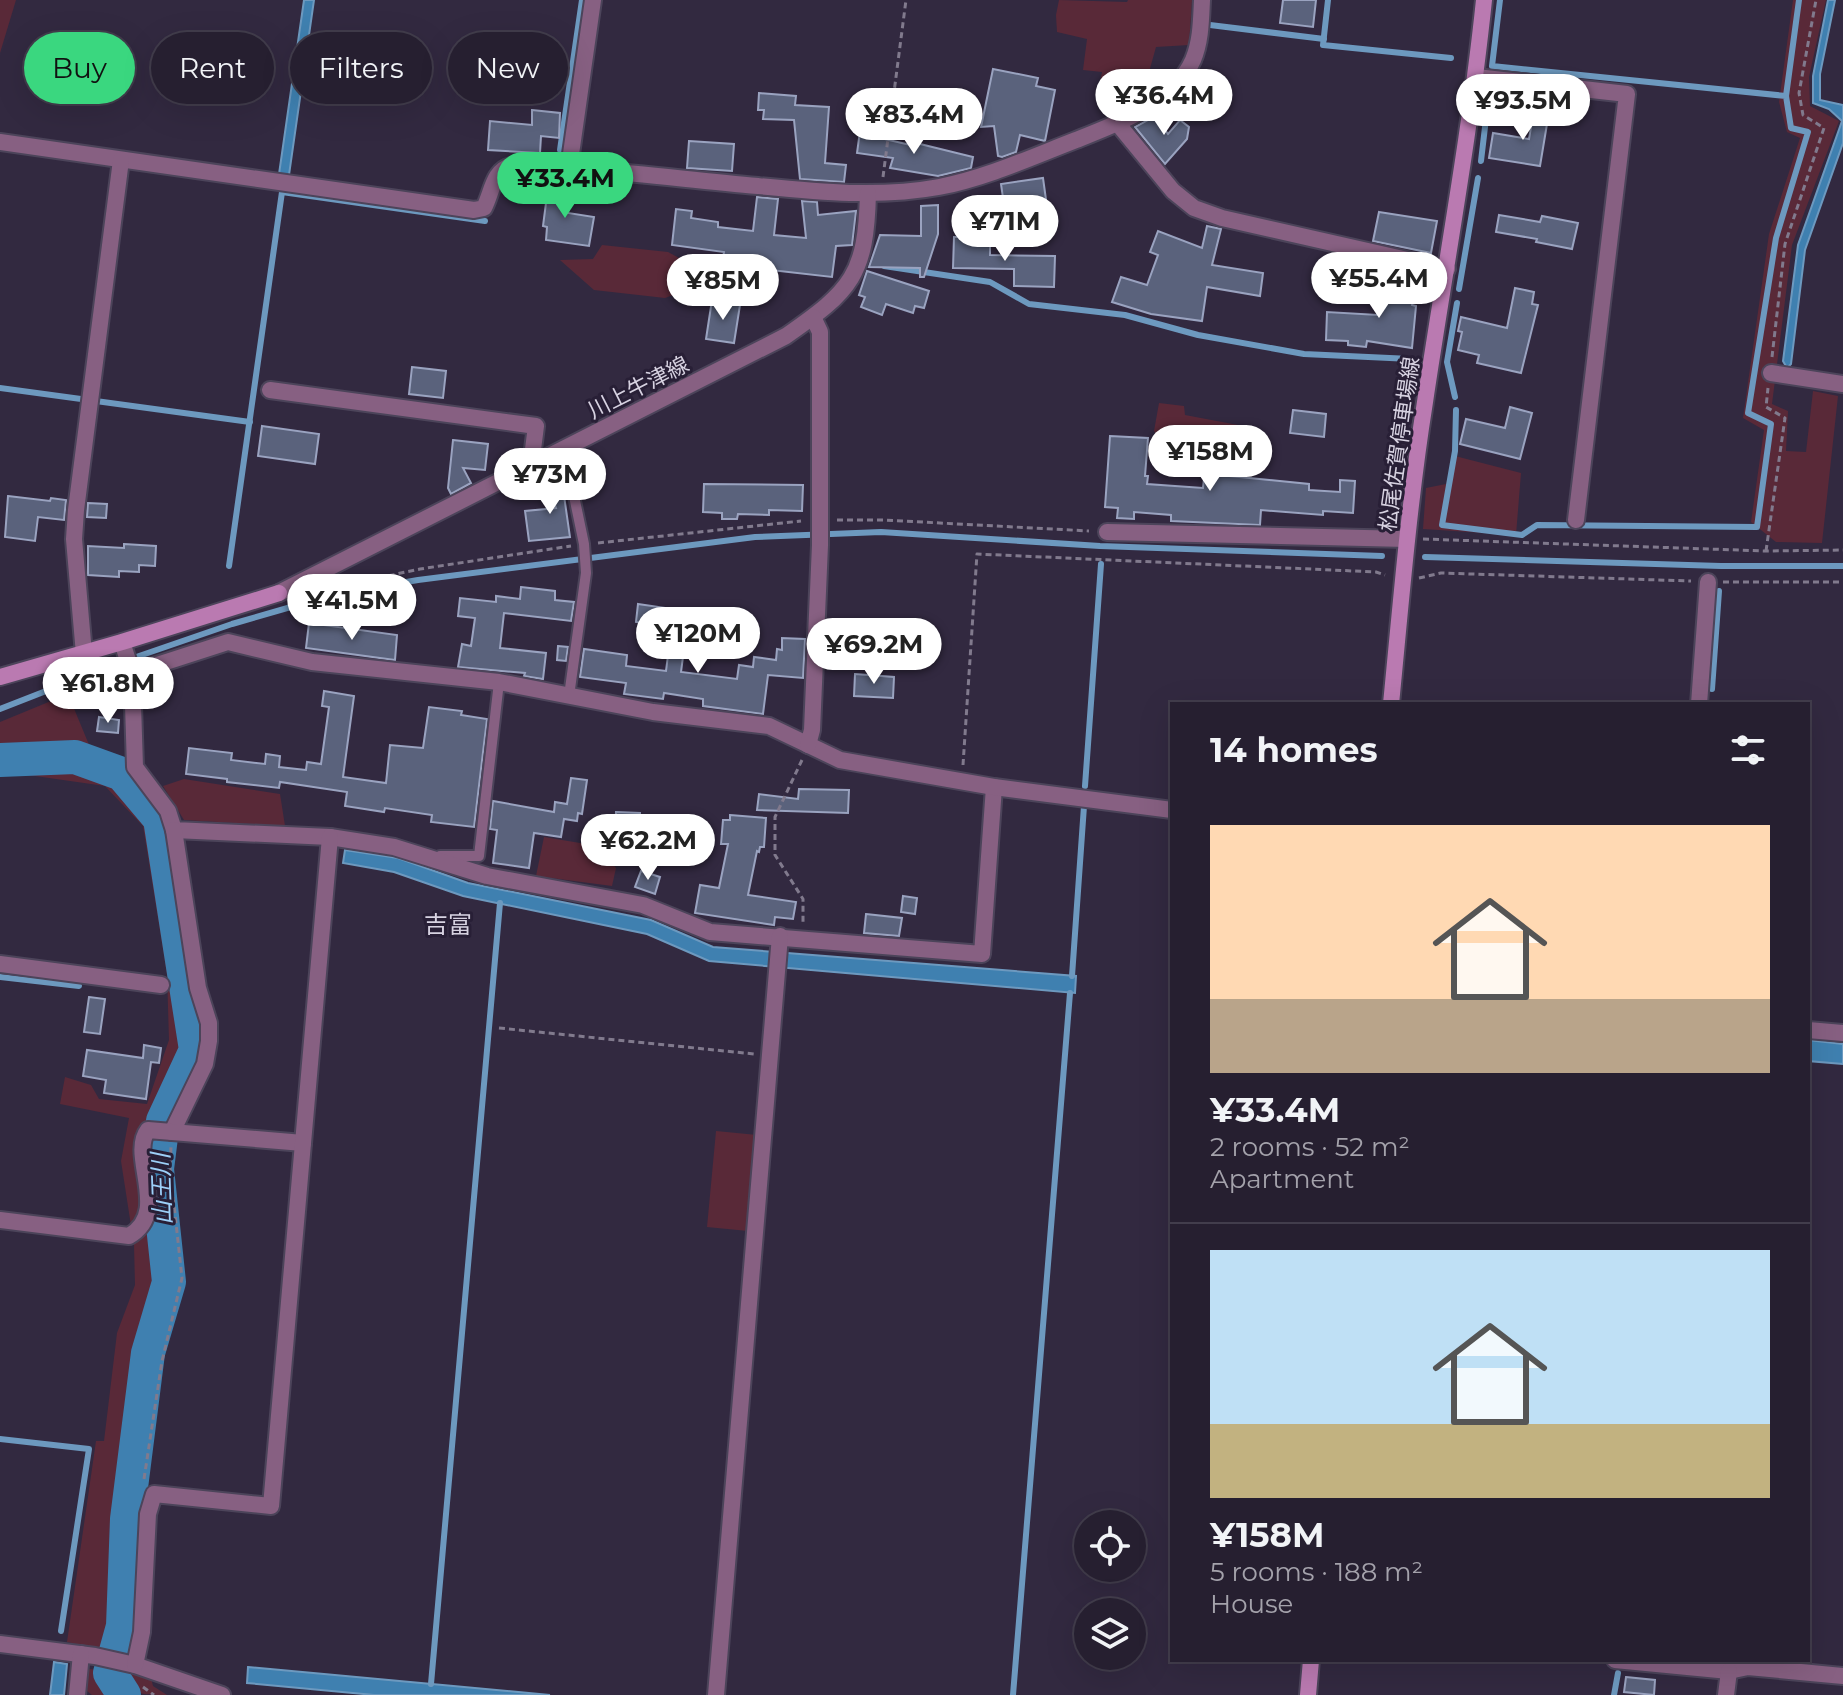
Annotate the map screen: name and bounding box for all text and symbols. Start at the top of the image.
chip: Buy [24,32,135,104]
chip: Rent [151,32,274,104]
chip: Filters [290,32,432,104]
chip: New [448,32,568,104]
pin: ¥36.4M [1099,69,1229,137]
pin: ¥93.5M [1458,74,1588,142]
text: ¥36.4M [1113,79,1215,111]
text: ¥93.5M [1474,84,1572,116]
pin: ¥83.4M [849,88,979,156]
text: ¥83.4M [864,98,964,130]
pin: ¥33.4M [500,152,630,220]
text: ¥33.4M [515,162,615,194]
pin: ¥71M [958,195,1052,263]
text: ¥71M [969,205,1041,237]
pin: ¥55.4M [1314,252,1444,320]
pin: ¥85M [676,254,770,322]
text: ¥55.4M [1329,262,1429,294]
text: ¥85M [685,264,761,296]
street label: 川上牛津線 [583,350,693,424]
street label: 松尾佐賀停車場線 [1374,355,1425,533]
pin: ¥158M [1154,425,1266,493]
text: ¥158M [1166,435,1254,467]
pin: ¥73M [503,448,597,516]
text: ¥73M [512,458,588,490]
pin: ¥41.5M [287,574,417,642]
text: ¥41.5M [305,584,399,616]
pin: ¥120M [642,607,754,675]
text: ¥120M [654,617,742,649]
pin: ¥69.2M [809,618,939,686]
text: ¥69.2M [825,628,923,660]
pin: ¥61.8M [43,657,173,725]
text: ¥61.8M [61,667,155,699]
icon: filters [1726,728,1770,772]
text: 14 homes [1210,729,1378,771]
pin: ¥62.2M [583,814,713,882]
text: ¥62.2M [599,824,697,856]
icon: home [1418,877,1562,1021]
district label: 吉富 [424,910,472,939]
text: ¥33.4M [1210,1089,1340,1131]
text: 2 rooms · 52 m² [1210,1131,1410,1163]
water label: 山王川 [146,1150,177,1226]
text: Apartment [1210,1163,1354,1195]
icon: home [1418,1302,1562,1446]
map controls [1074,1510,1146,1670]
button: locate [1074,1510,1146,1582]
text: ¥158M [1210,1514,1325,1556]
text: 5 rooms · 188 m² [1210,1556,1423,1588]
text: House [1210,1588,1293,1620]
button: layers [1074,1598,1146,1670]

